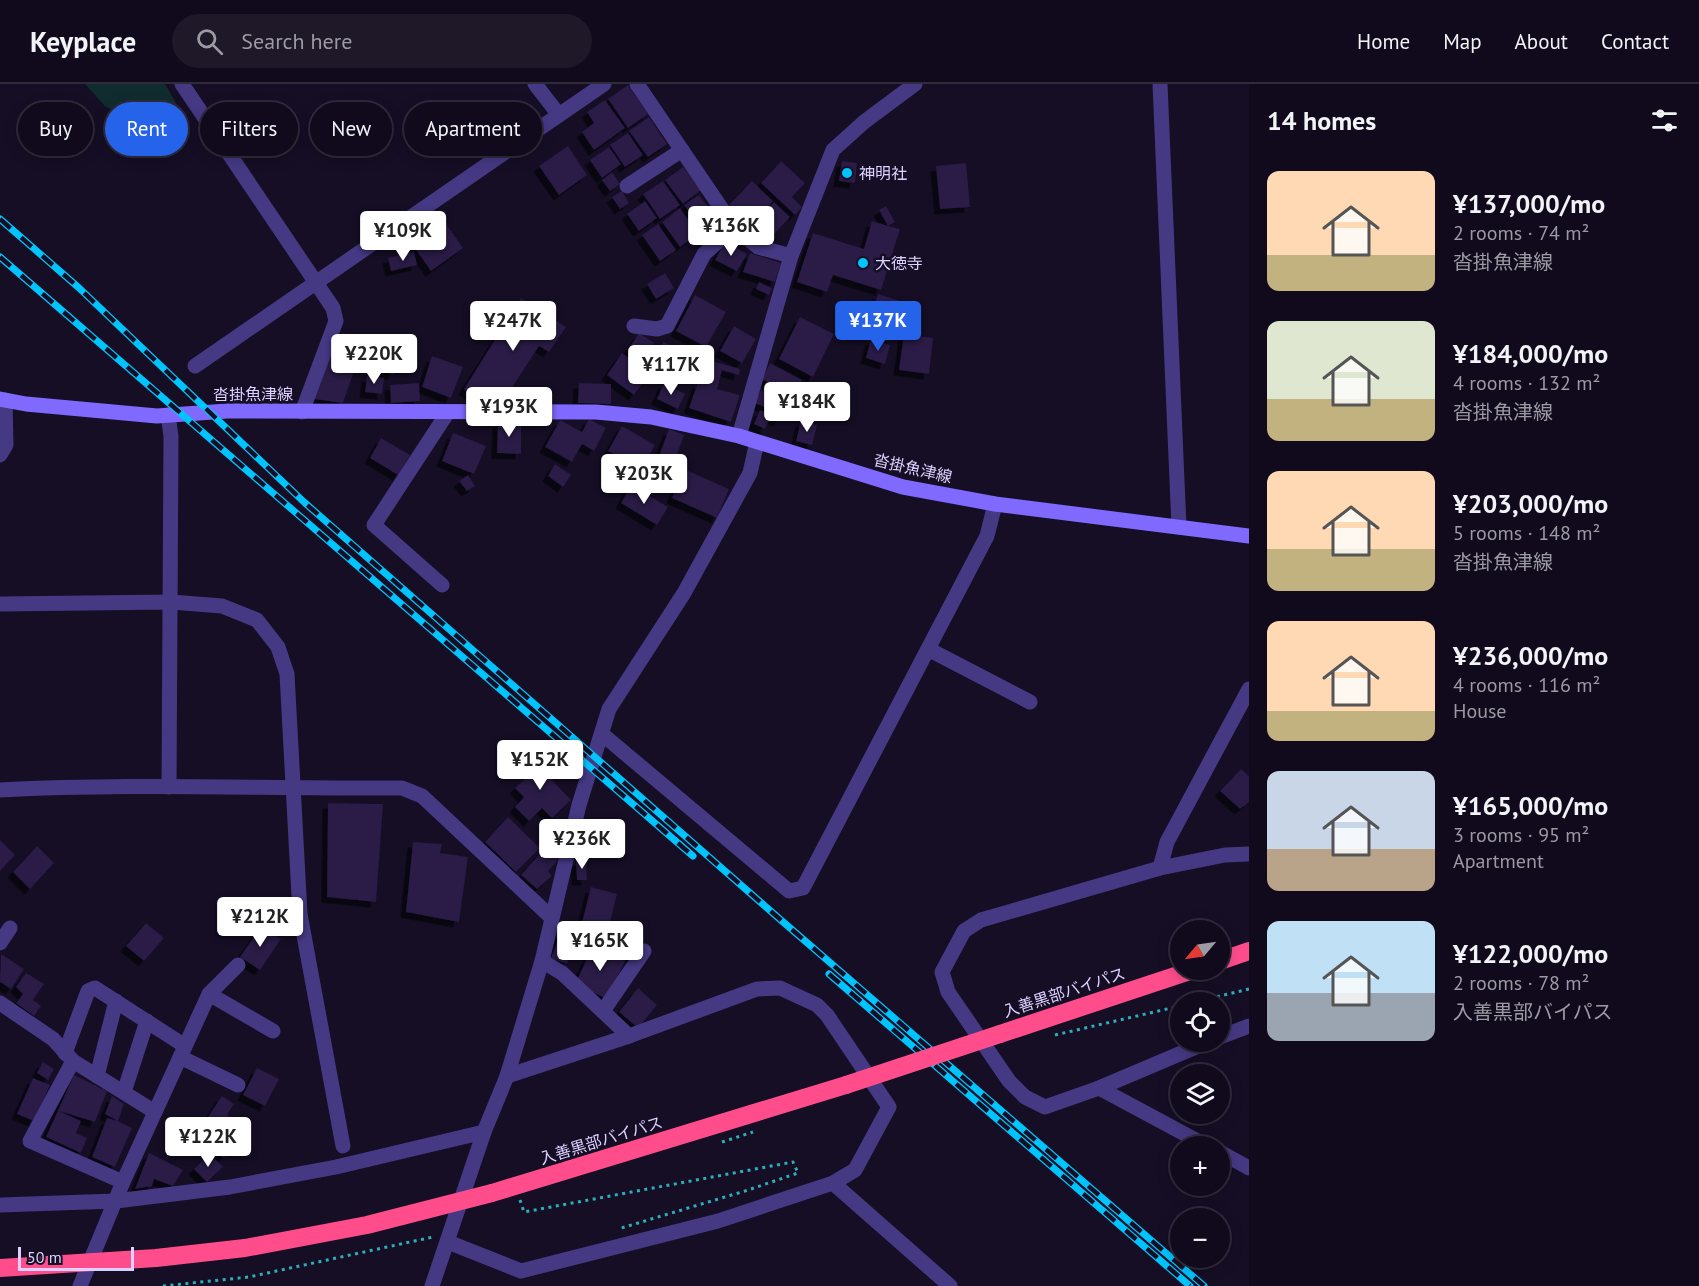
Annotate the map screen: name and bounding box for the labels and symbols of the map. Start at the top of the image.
place label: 神明社 [859,163,907,183]
marker: 神明社 [840,166,854,180]
pin: ¥136K [689,206,773,257]
pin: ¥109K [361,211,445,262]
place label: 大徳寺 [875,253,923,273]
marker: 大徳寺 [856,256,870,270]
pin: ¥247K [471,301,555,352]
pin: ¥137K [836,301,920,352]
pin: ¥220K [332,334,416,385]
pin: ¥117K [629,345,713,396]
pin: ¥184K [765,382,849,433]
street label: 沓掛魚津線 [213,384,293,404]
pin: ¥193K [467,387,551,438]
street label: 沓掛魚津線 [872,449,954,487]
pin: ¥203K [602,454,686,505]
pin: ¥152K [498,740,582,791]
pin: ¥236K [540,819,624,870]
pin: ¥212K [218,897,302,948]
north arrow [1170,920,1230,980]
pin: ¥165K [558,921,642,972]
street label: 入善黒部バイパス [1000,963,1128,1021]
street label: 入善黒部バイパス [537,1112,665,1168]
pin: ¥122K [166,1117,250,1168]
scale bar [18,1244,134,1272]

